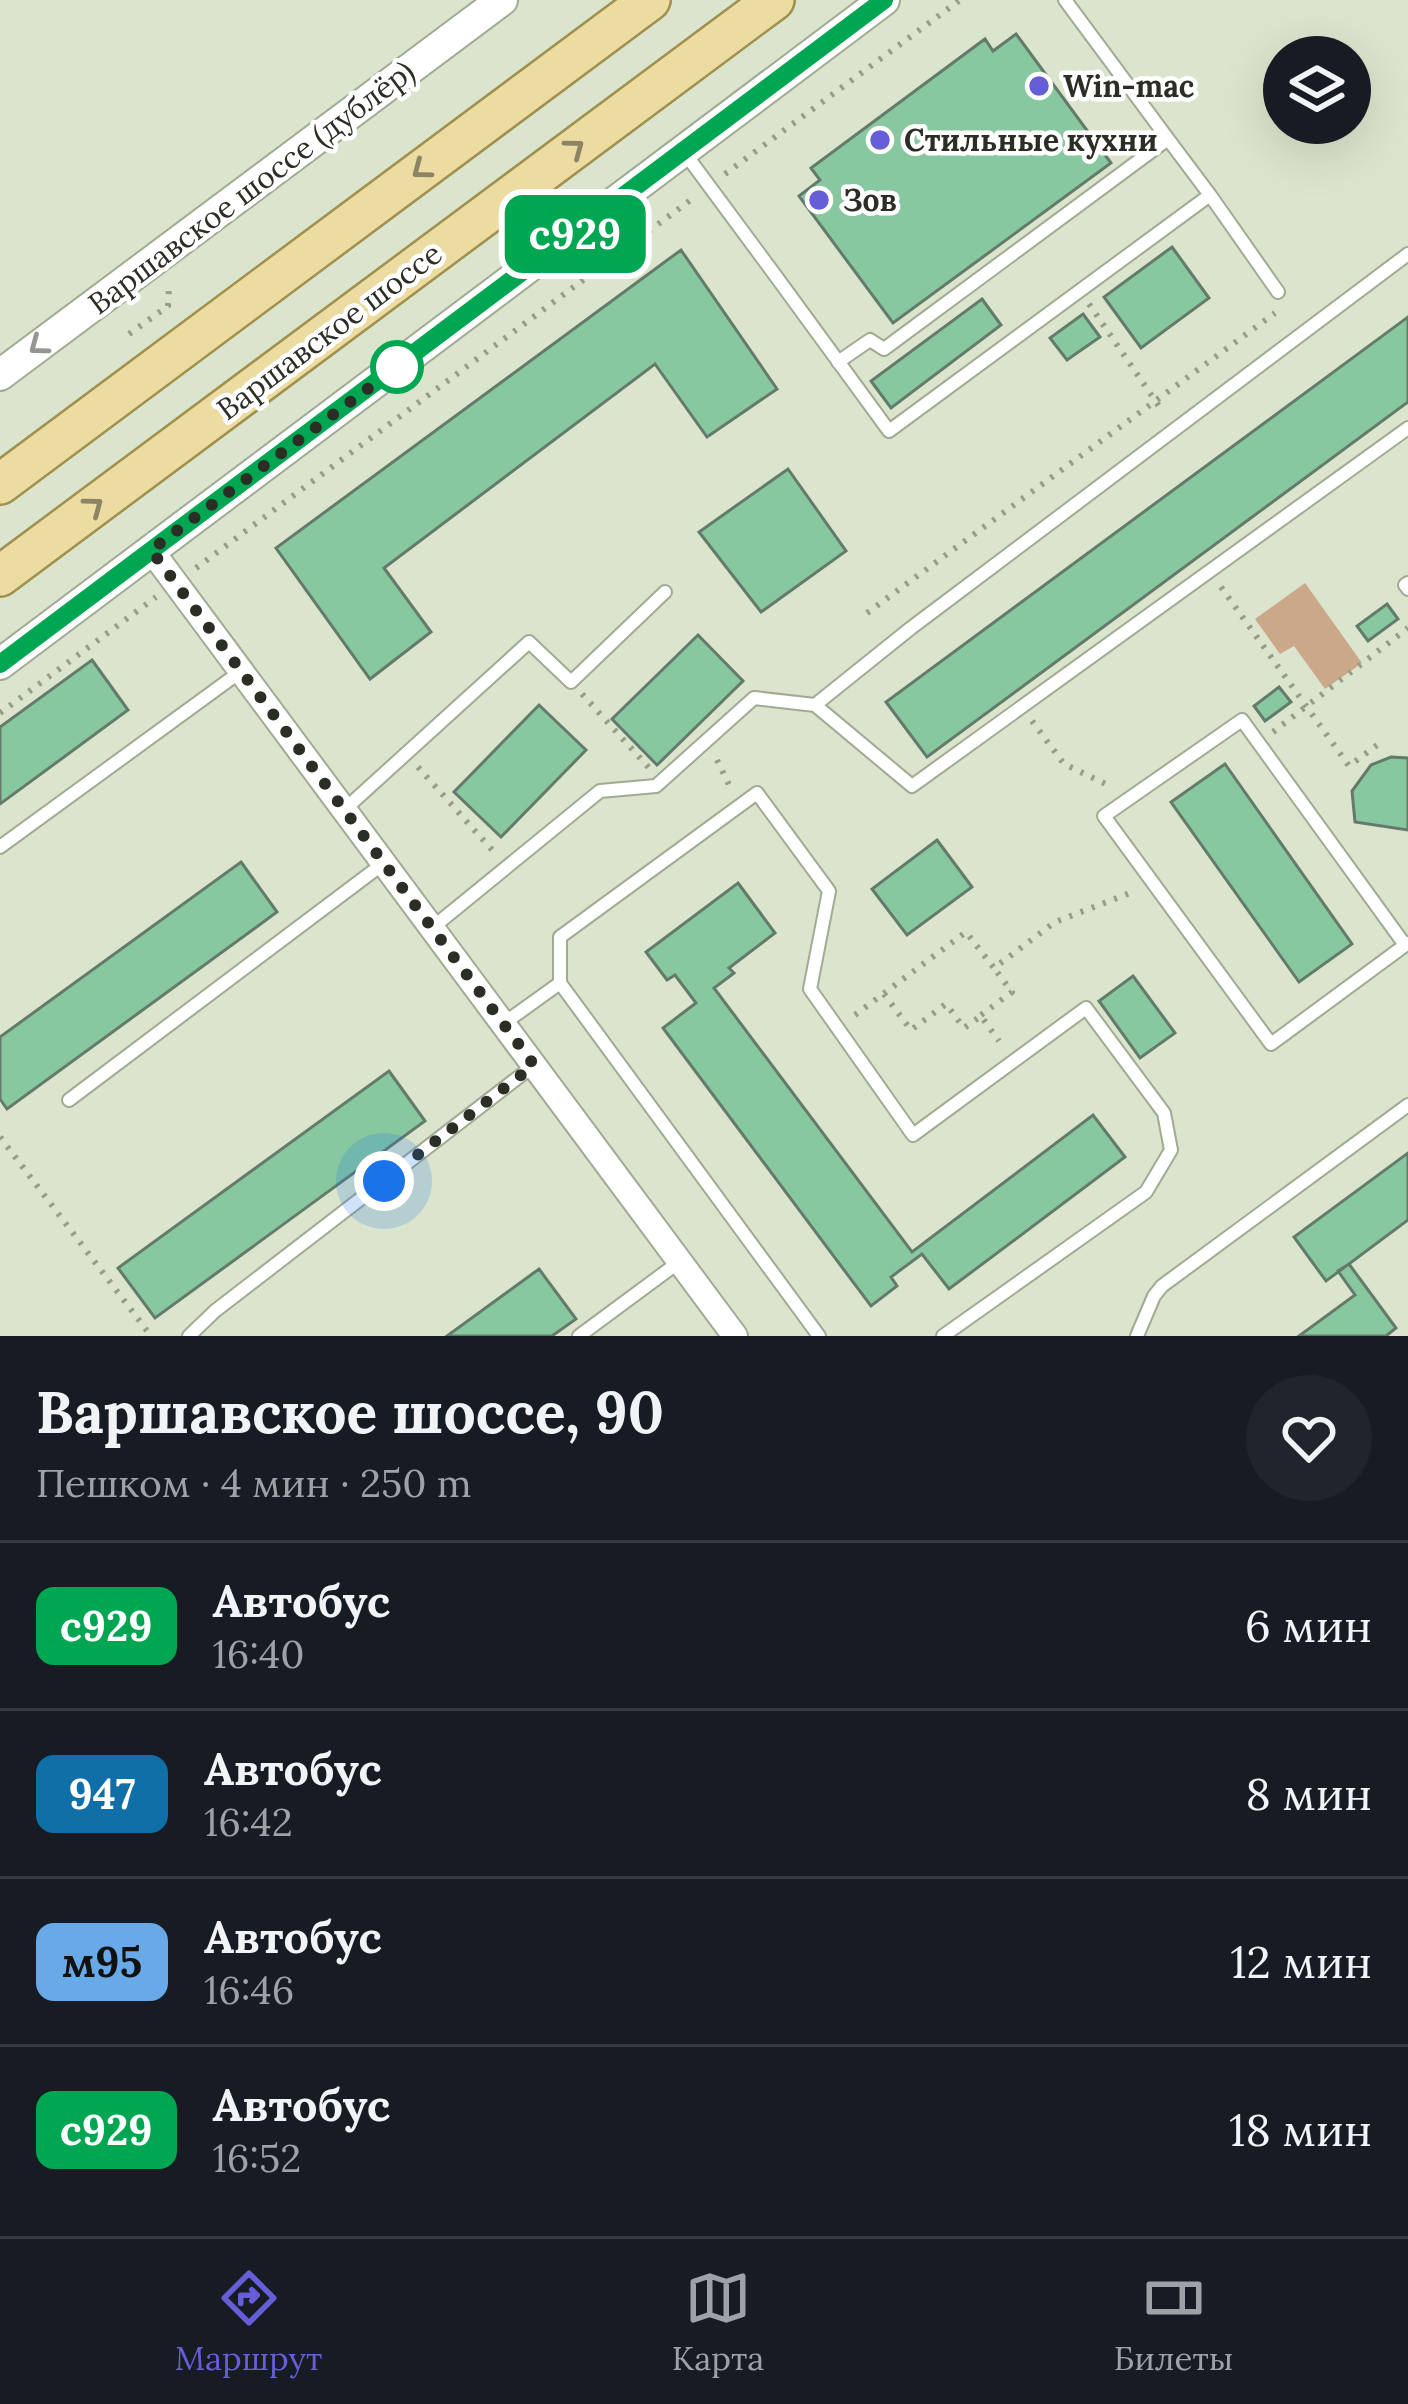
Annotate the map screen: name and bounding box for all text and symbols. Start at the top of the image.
map controls [1263,36,1371,144]
button: layers [1263,36,1371,144]
street label: Варшавское шоссе (дублёр) [80,52,422,323]
place label: Win-mac [1063,67,1195,105]
marker: Win-mac [1026,73,1052,99]
place label: Стильные кухни [904,121,1158,160]
marker: Стильные кухни [867,127,893,153]
one-way arrow [562,140,583,162]
one-way arrow [413,156,435,178]
place label: Зов [843,181,897,219]
marker: Зов [806,187,832,213]
line badge: с929 [491,195,659,273]
text: с929 [529,207,621,261]
street label: Варшавское шоссе [209,234,449,428]
one-way arrow [30,332,52,353]
unlabelled marker [372,342,422,392]
one-way arrow [81,498,102,520]
your location [354,1151,414,1211]
button: heart [1246,1375,1372,1501]
text: Варшавское шоссе, 90 [36,1376,664,1449]
text: Пешком · 4 мин · 250 m [36,1458,472,1508]
text: Автобус [213,1572,390,1629]
text: 6 мин [1245,1597,1372,1654]
text: с929 [60,1599,153,1653]
text: 16:40 [213,1629,304,1679]
text: Автобус [204,1740,382,1797]
text: 8 мин [1245,1765,1372,1822]
text: 947 [69,1767,135,1821]
text: 16:42 [204,1797,293,1847]
text: Автобус [204,1908,382,1965]
text: 12 мин [1230,1933,1372,1990]
text: м95 [62,1935,142,1989]
text: 16:46 [204,1965,294,2015]
text: Автобус [213,2076,390,2133]
text: 18 мин [1229,2101,1372,2158]
text: с929 [60,2103,153,2157]
text: 16:52 [213,2133,301,2183]
tab: Маршрут [175,2265,322,2379]
tab: Карта [672,2265,764,2379]
tab: Билеты [1114,2265,1233,2379]

